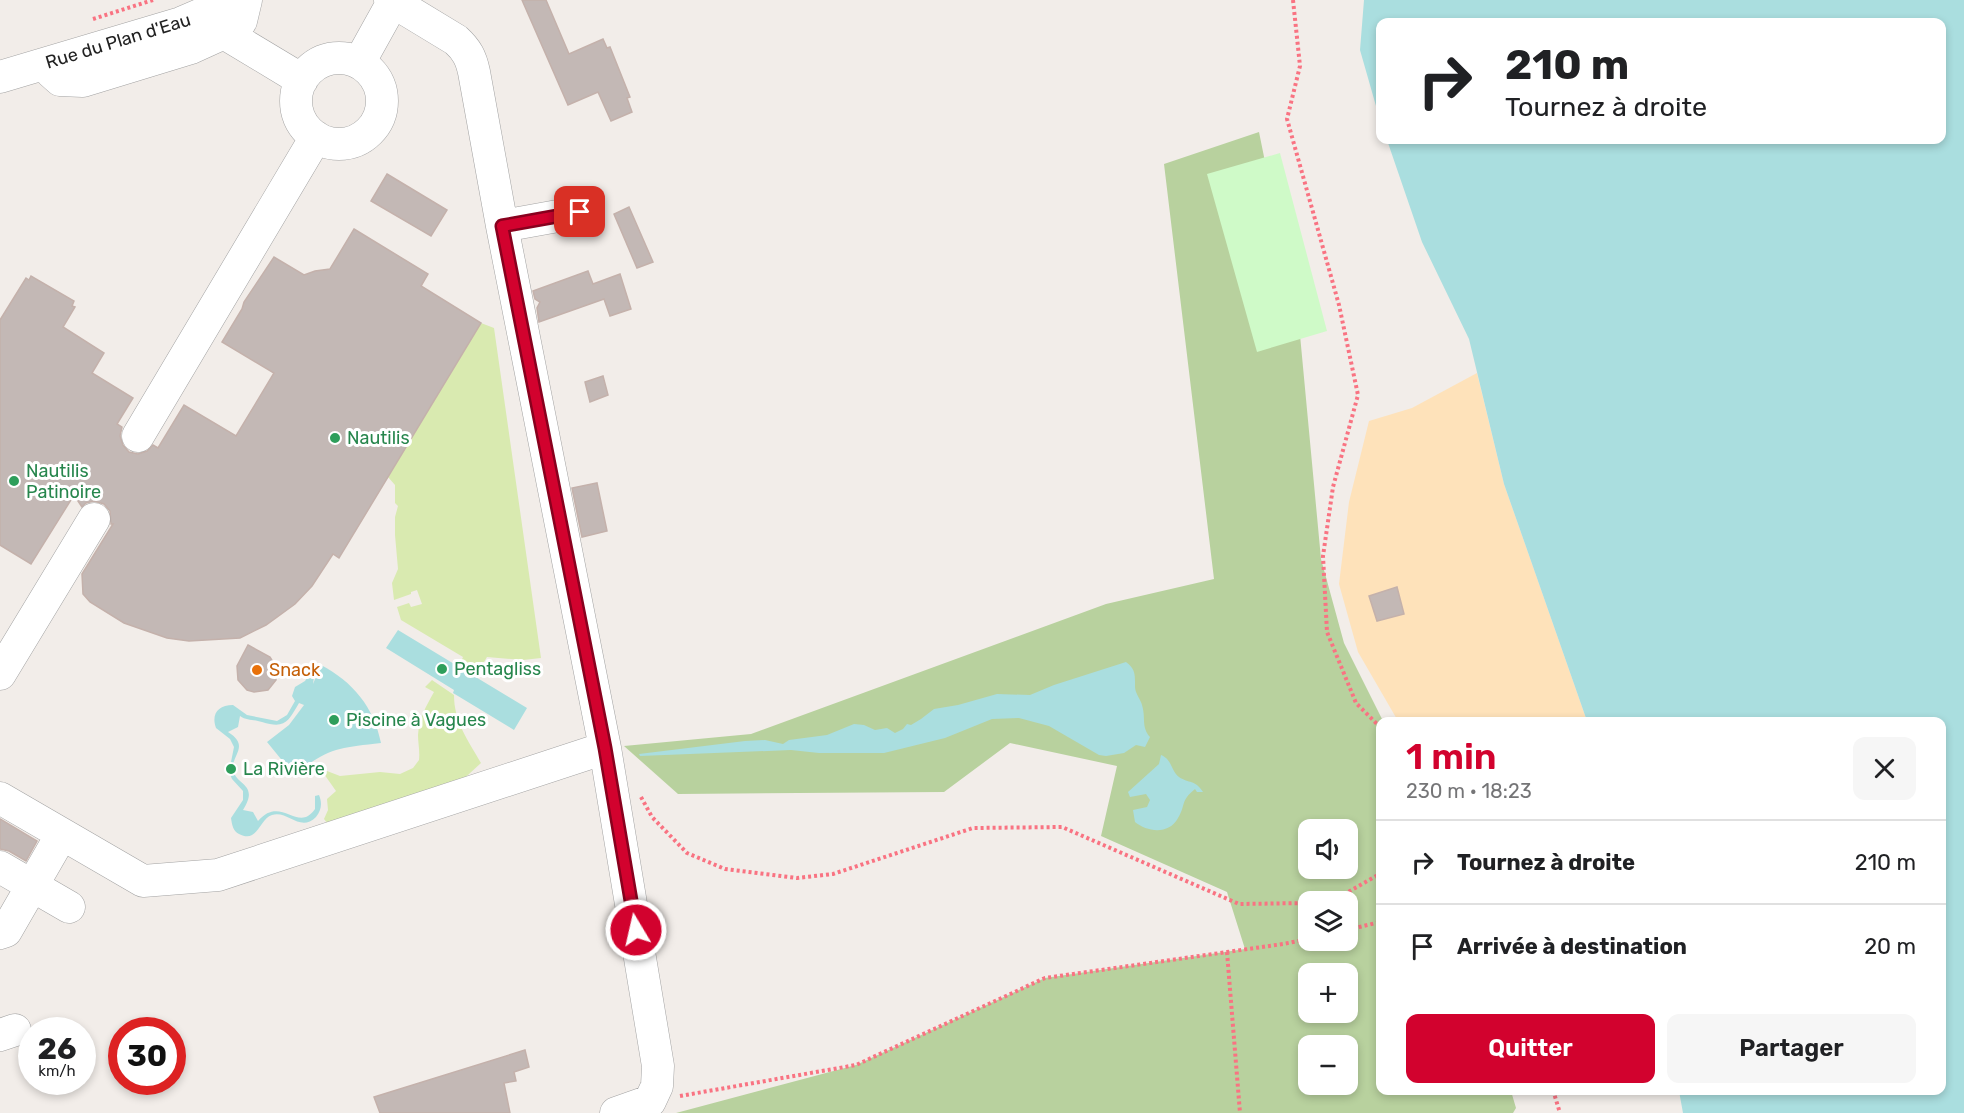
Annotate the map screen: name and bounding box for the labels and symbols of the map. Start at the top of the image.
street label: Rue du Plan d'Eau [43,8,193,74]
pin [554,186,605,237]
place label: Nautilis [347,427,410,449]
marker: Nautilis [328,431,342,445]
place label: Nautilis Patinoire [26,460,101,503]
marker: Nautilis Patinoire [7,474,21,488]
place label: Pentagliss [454,658,541,680]
place label: Snack [269,659,321,681]
marker: Pentagliss [435,662,449,676]
marker: Snack [250,663,264,677]
place label: Piscine à Vagues [346,709,486,731]
marker: Piscine à Vagues [327,713,341,727]
place label: La Rivière [243,758,325,780]
marker: La Rivière [224,762,238,776]
position arrow [604,898,668,962]
speed limit sign: 30 [108,1017,186,1095]

